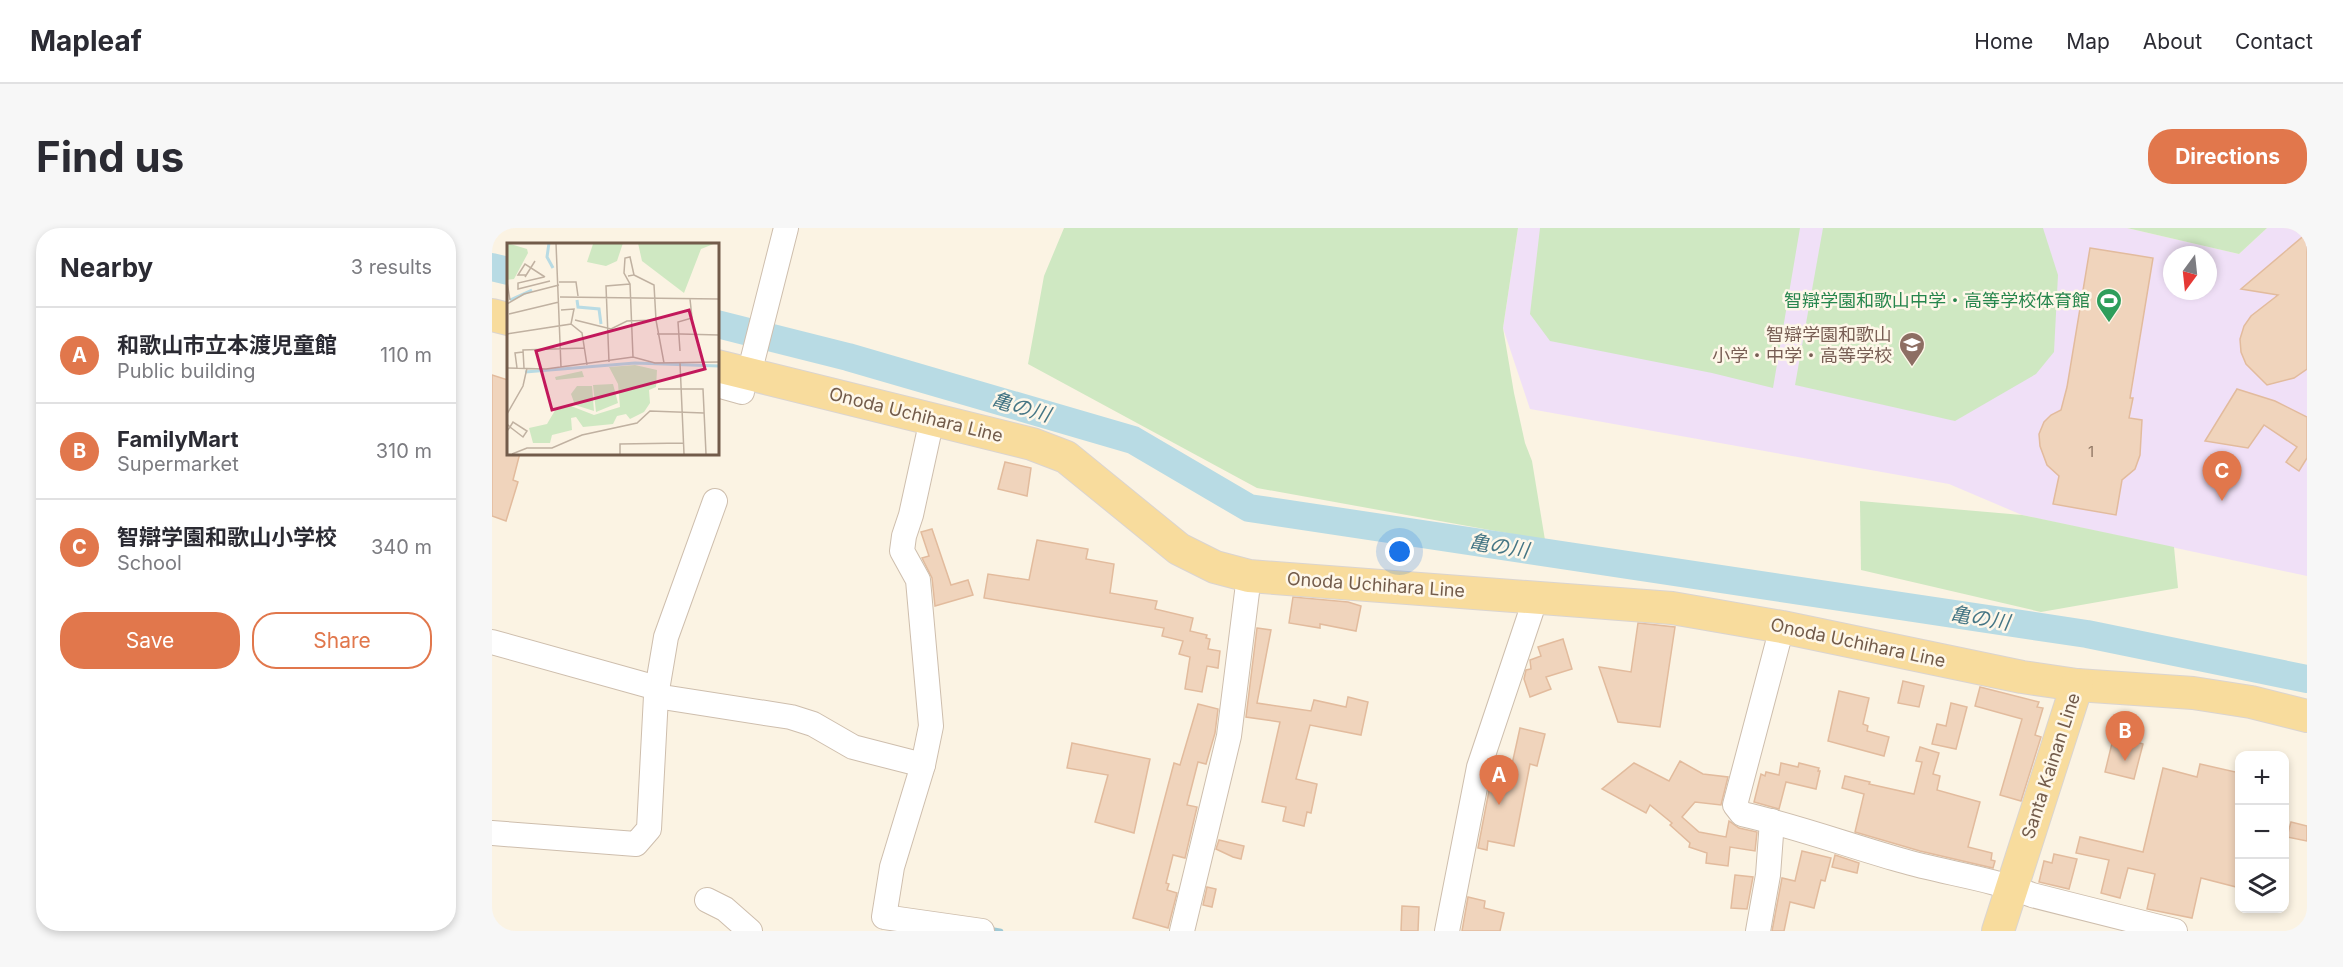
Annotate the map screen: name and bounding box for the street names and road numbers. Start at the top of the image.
street label: Onoda Uchihara Line [827,383,1005,446]
street label: Onoda Uchihara Line [1286,568,1466,601]
street label: Onoda Uchihara Line [1769,614,1948,671]
street label: Santa Kainan Line [2017,690,2084,841]

